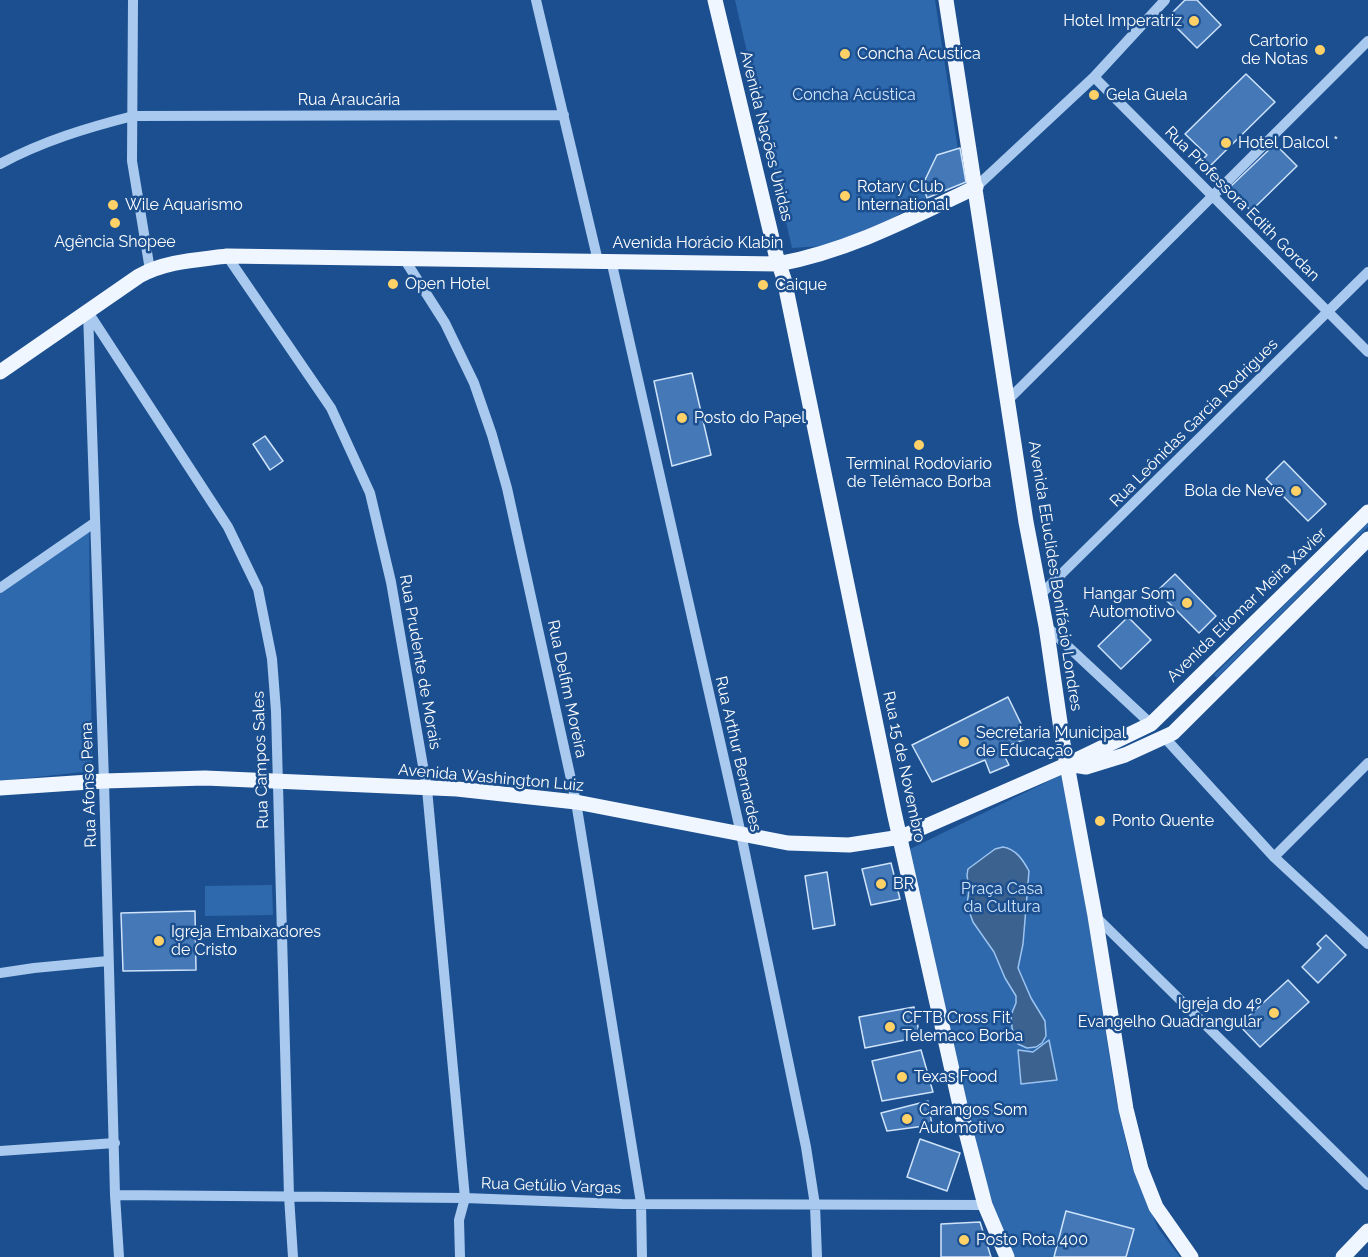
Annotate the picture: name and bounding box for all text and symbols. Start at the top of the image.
place label: Hotel Imperatriz [1063,11,1182,31]
marker: Hotel Imperatriz [1187,14,1201,28]
place label: Cartorio de Notas [1241,31,1308,69]
marker: Cartorio de Notas [1313,43,1327,57]
place label: Concha Acustica [857,44,981,64]
marker: Concha Acustica [838,47,852,61]
street label: Avenida Nações Unidas [736,49,796,223]
park label: Concha Acústica [792,85,916,105]
place label: Gela Guela [1106,85,1187,105]
marker: Gela Guela [1087,88,1101,102]
street label: Rua Araucária [298,90,400,110]
street label: Rua Professora Edith Gordan [1161,123,1323,285]
place label: Hotel Dalcol * [1238,133,1338,153]
marker: Hotel Dalcol * [1219,136,1233,150]
place label: Rotary Club International [857,177,949,215]
marker: Rotary Club International [838,189,852,203]
place label: Wile Aquarismo [125,195,243,215]
marker: Wile Aquarismo [106,198,120,212]
marker: Agência Shopee [108,216,122,230]
place label: Agência Shopee [54,232,176,252]
street label: Avenida Horácio Klabin [613,233,783,253]
place label: Open Hotel [405,274,490,294]
place label: Caique [775,275,827,295]
marker: Open Hotel [386,277,400,291]
marker: Caique [756,278,770,292]
street label: Rua Leônidas Garcia Rodrigues [1106,335,1282,511]
place label: Posto do Papel [694,408,806,428]
marker: Posto do Papel [675,411,689,425]
marker: Terminal Rodoviario de Telêmaco Borba [912,438,926,452]
street label: Avenida EEuclides Bonifácio Londres [1024,440,1086,712]
place label: Terminal Rodoviario de Telêmaco Borba [846,454,992,492]
place label: Bola de Neve [1184,481,1284,501]
marker: Bola de Neve [1289,484,1303,498]
street label: Avenida Eliomar Meira Xavier [1163,524,1331,686]
street label: Rua Prudente de Morais [395,573,445,751]
place label: Hangar Som Automotivo [1083,584,1175,622]
marker: Hangar Som Automotivo [1180,596,1194,610]
street label: Rua Delfim Moreira [543,618,591,760]
street label: Rua Arthur Bernardes [711,674,765,834]
street label: Rua 15 de Novembro [879,690,929,844]
street label: Rua Campos Sales [249,691,273,829]
street label: Rua Afonso Pena [77,722,101,848]
place label: Secretaria Municipal de Educação [976,723,1126,761]
marker: Secretaria Municipal de Educação [957,735,971,749]
street label: Avenida Washington Luiz [397,760,585,796]
place label: Ponto Quente [1112,811,1214,831]
marker: Ponto Quente [1093,814,1107,828]
place label: BR [893,874,914,894]
marker: BR [874,877,888,891]
park label: Praça Casa da Cultura [961,879,1043,917]
place label: Igreja Embaixadores de Cristo [171,922,321,960]
marker: Igreja Embaixadores de Cristo [152,934,166,948]
place label: Igreja do 4º Evangelho Quadrangular [1078,994,1262,1032]
marker: Igreja do 4º Evangelho Quadrangular [1267,1006,1281,1020]
place label: CFTB Cross Fit Telemaco Borba [902,1008,1023,1046]
marker: CFTB Cross Fit Telemaco Borba [883,1020,897,1034]
place label: Texas Food [914,1067,997,1087]
marker: Texas Food [895,1070,909,1084]
place label: Carangos Som Automotivo [919,1100,1027,1138]
marker: Carangos Som Automotivo [900,1112,914,1126]
street label: Rua Getúlio Vargas [481,1174,621,1198]
place label: Posto Rota 400 [976,1230,1088,1250]
marker: Posto Rota 400 [957,1233,971,1247]

